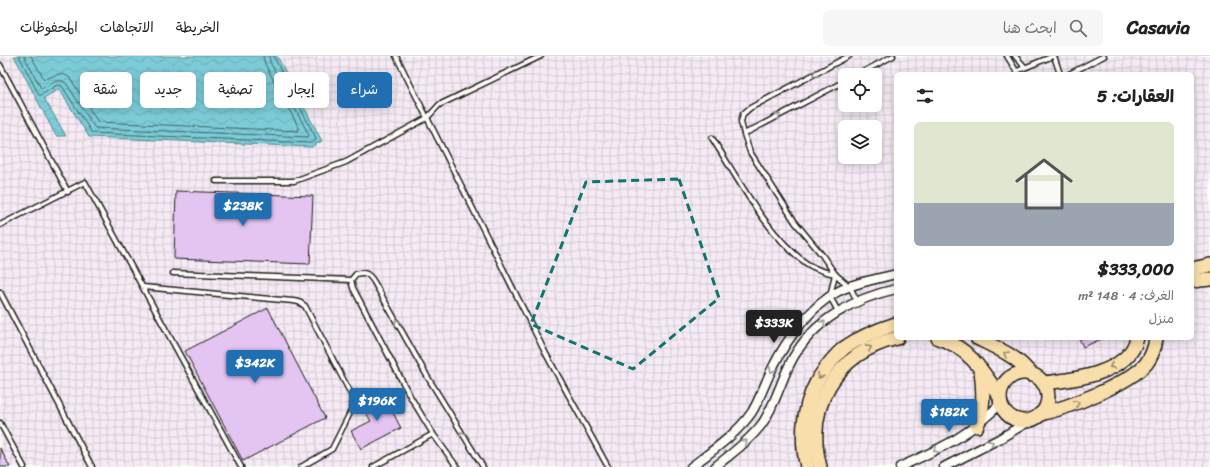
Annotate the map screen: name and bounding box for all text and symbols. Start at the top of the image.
search box [823,10,1103,46]
text: Casavia [1127,11,1190,44]
text: المحفوظات [20,15,78,40]
text: الاتجاهات [100,15,154,40]
text: الخريطة [176,15,219,40]
text: ابحث هنا [1003,15,1057,41]
icon: search [1067,17,1089,39]
map controls [838,68,882,164]
button: locate [838,68,882,112]
one-way arrow [812,69,819,77]
chip: شقة [80,72,132,108]
chip: جديد [140,72,196,108]
chip: تصفية [204,72,266,108]
chip: إيجار [274,72,329,108]
chip: شراء [337,72,392,108]
text: العقارات: 5 [1097,81,1174,111]
icon: filters [914,85,936,107]
one-way arrow [774,114,781,121]
button: layers [838,120,882,164]
icon: home [1008,148,1080,220]
pin: $238K [215,193,271,227]
text: $238K [223,194,263,217]
text: $333,000 [1098,254,1174,284]
text: الغرف: 4 · 148 m² [1078,284,1174,307]
text: منزل [1148,307,1174,330]
pin: $333K [746,310,802,344]
text: $333K [755,311,793,334]
one-way arrow [394,319,401,326]
one-way arrow [818,321,826,328]
one-way arrow [865,346,872,353]
pin: $342K [227,350,283,384]
text: $342K [235,351,275,374]
one-way arrow [1003,351,1010,358]
one-way arrow [1109,362,1116,369]
one-way arrow [769,366,777,374]
one-way arrow [818,372,825,379]
pin: $196K [349,388,405,422]
text: $196K [358,389,396,412]
pin: $182K [921,399,977,433]
text: $182K [930,400,968,423]
one-way arrow [1073,400,1081,408]
one-way arrow [460,431,467,438]
one-way arrow [740,440,748,447]
one-way arrow [987,440,994,448]
one-way arrow [933,445,941,453]

